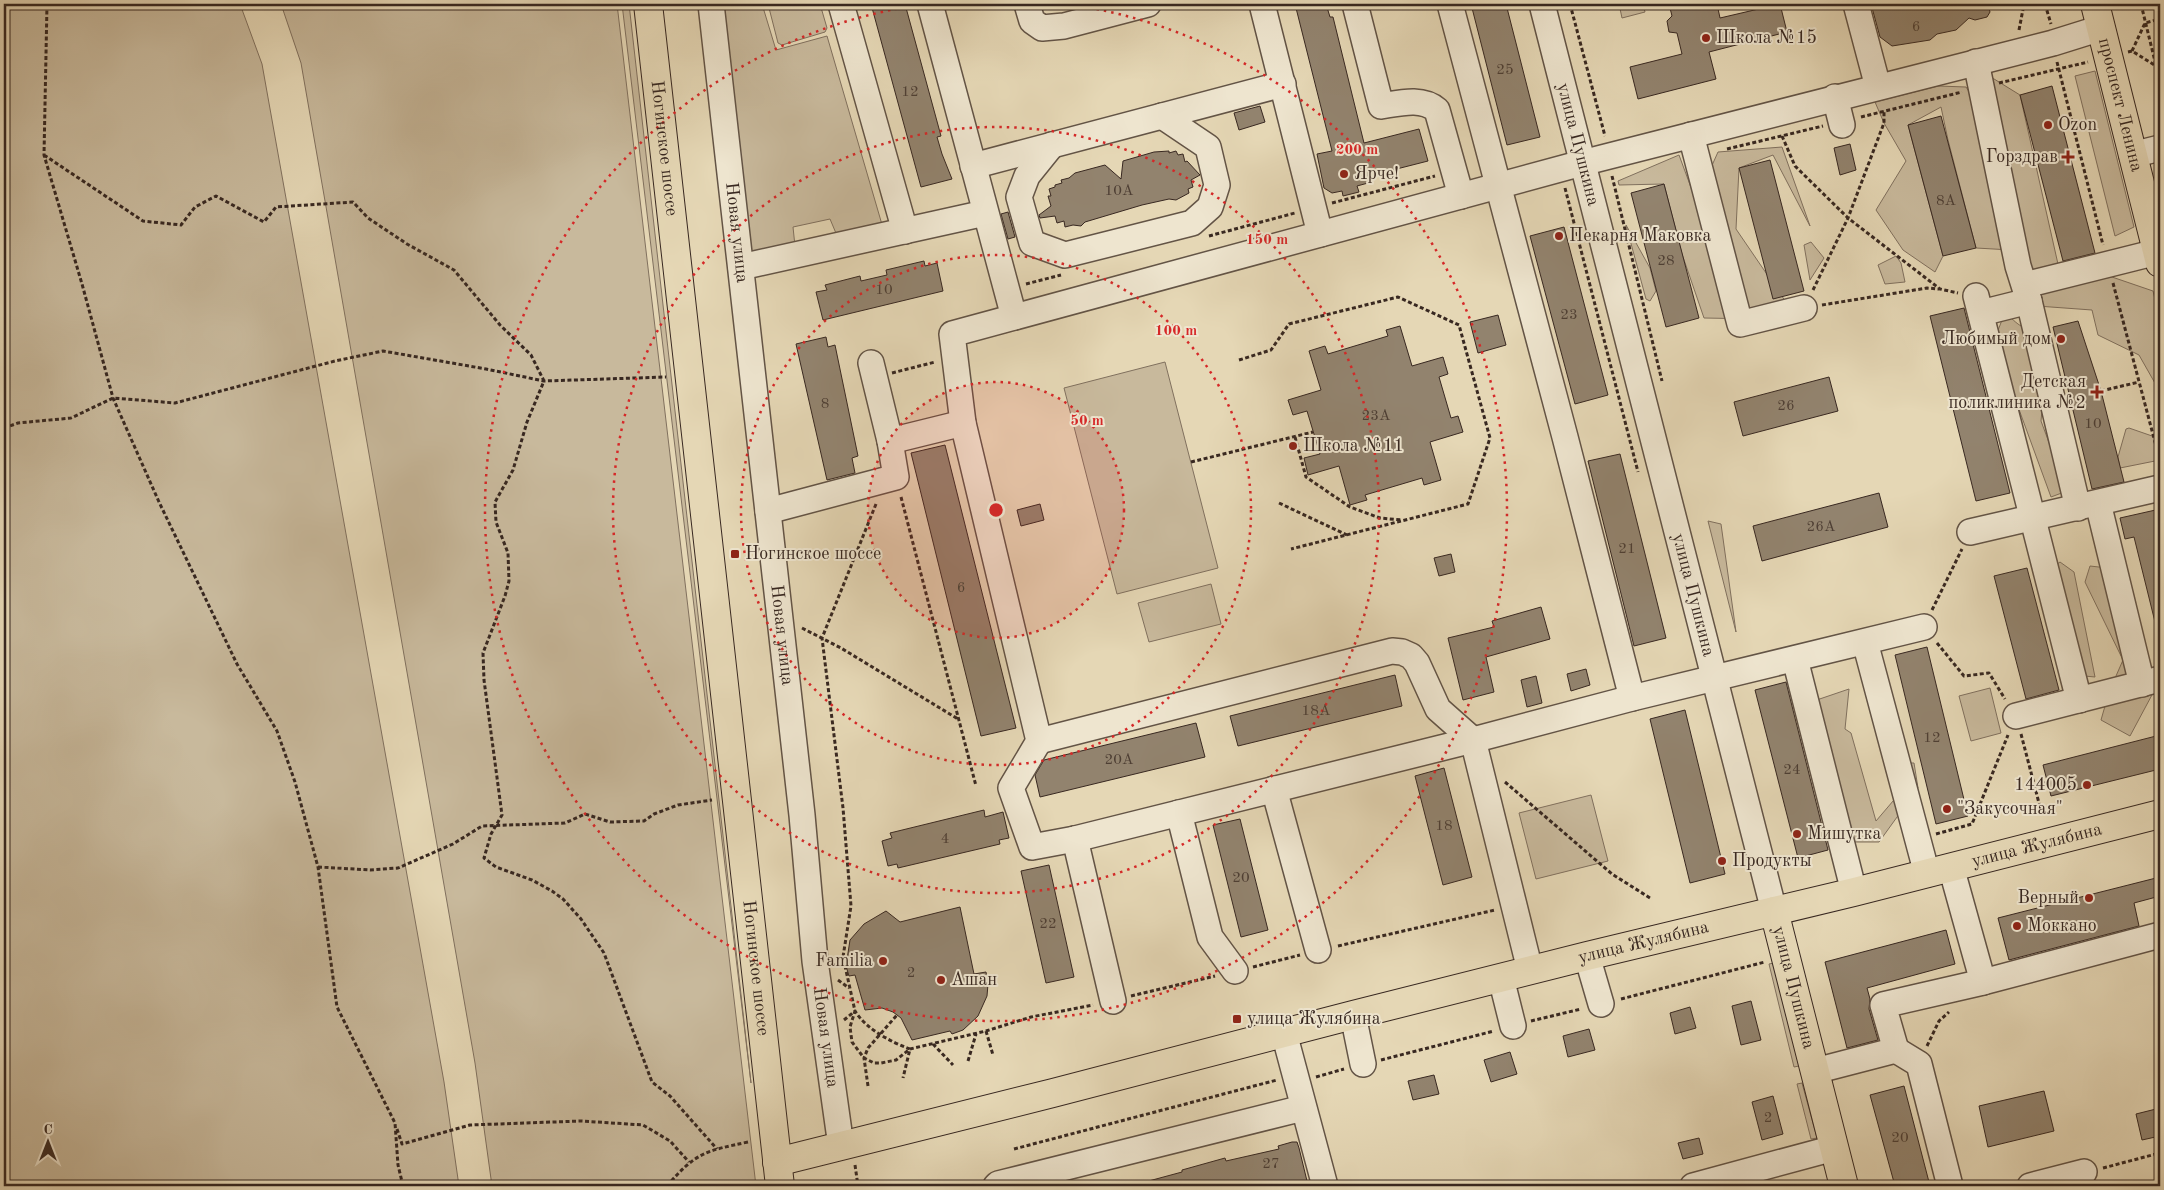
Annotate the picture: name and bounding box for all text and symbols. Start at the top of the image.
house number: 6 [1912,20,1920,35]
place label: Школа №15 [1716,29,1817,47]
marker: Школа №15 [1700,32,1712,44]
street label: проспект Ленина [2095,36,2146,174]
house number: 25 [1496,63,1514,78]
street label: Ногинское шоссе [648,79,681,217]
street label: улица Пушкина [1554,81,1602,208]
house number: 12 [901,85,919,100]
place label: Ozon [2058,116,2097,134]
marker: Ozon [2042,119,2054,131]
text: 200 m [1336,143,1378,158]
place label: Горздрав [1986,148,2058,166]
marker: Горздрав [2062,151,2074,163]
place label: Ярче! [1354,165,1399,183]
marker: Ярче! [1338,168,1350,180]
street label: Новая улица [722,181,751,284]
house number: 10А [1105,184,1134,199]
house number: 8А [1936,194,1957,209]
place label: Пекарня Маковка [1569,227,1712,245]
marker: Пекарня Маковка [1553,230,1565,242]
text: 150 m [1246,233,1288,248]
house number: 28 [1657,254,1675,269]
house number: 10 [875,283,893,298]
house number: 23 [1560,308,1578,323]
text: 100 m [1155,324,1197,339]
place label: Любимый дом [1941,330,2051,348]
marker: Любимый дом [2055,333,2067,345]
place label: Детская поликлиника №2 [1948,373,2086,412]
marker: Детская поликлиника №2 [2090,385,2104,399]
house number: 8 [821,397,829,412]
house number: 26 [1777,399,1795,414]
house number: 23А [1362,409,1391,424]
text: 50 m [1070,414,1104,429]
house number: 10 [2084,417,2102,432]
place label: Школа №11 [1303,437,1404,455]
marker: Школа №11 [1287,440,1299,452]
centre of rings [987,501,1005,519]
house number: 26А [1807,520,1836,535]
street label: улица Пушкина [1669,532,1718,658]
house number: 21 [1618,542,1636,557]
place label: Ногинское шоссе [745,545,881,563]
marker: Ногинское шоссе [729,548,741,560]
house number: 6 [957,581,965,596]
street label: Новая улица [767,584,796,686]
house number: 18А [1302,704,1331,719]
house number: 12 [1923,731,1941,746]
house number: 20А [1105,753,1134,768]
house number: 24 [1783,763,1801,778]
place label: 144005 [2014,776,2077,794]
marker: 144005 [2081,779,2093,791]
place label: "Закусочная" [1957,800,2063,818]
marker: "Закусочная" [1941,803,1953,815]
house number: 18 [1435,819,1453,834]
street label: улица Жулябина [1970,820,2104,871]
place label: Мишутка [1807,825,1882,843]
marker: Мишутка [1791,828,1803,840]
house number: 4 [941,832,949,847]
place label: Продукты [1732,852,1812,870]
marker: Продукты [1716,855,1728,867]
house number: 20 [1232,871,1250,886]
place label: Верный [2018,889,2079,907]
marker: Верный [2083,892,2095,904]
street label: Ногинское шоссе [739,899,772,1037]
house number: 22 [1039,917,1057,932]
place label: Моккано [2027,917,2097,935]
street label: улица Жулябина [1576,918,1711,967]
marker: Моккано [2011,920,2023,932]
street label: улица Пушкина [1769,924,1818,1051]
place label: Familia [815,952,873,970]
marker: Familia [877,955,889,967]
house number: 2 [907,966,915,981]
place label: Ашан [951,971,997,989]
marker: Ашан [935,974,947,986]
street label: Новая улица [810,986,842,1089]
place label: улица Жулябина [1247,1010,1381,1028]
marker: улица Жулябина [1231,1013,1243,1025]
house number: 2 [1764,1111,1772,1126]
north arrow [22,1118,72,1168]
text: С [43,1123,53,1137]
house number: 20 [1891,1131,1909,1146]
house number: 27 [1262,1157,1280,1172]

